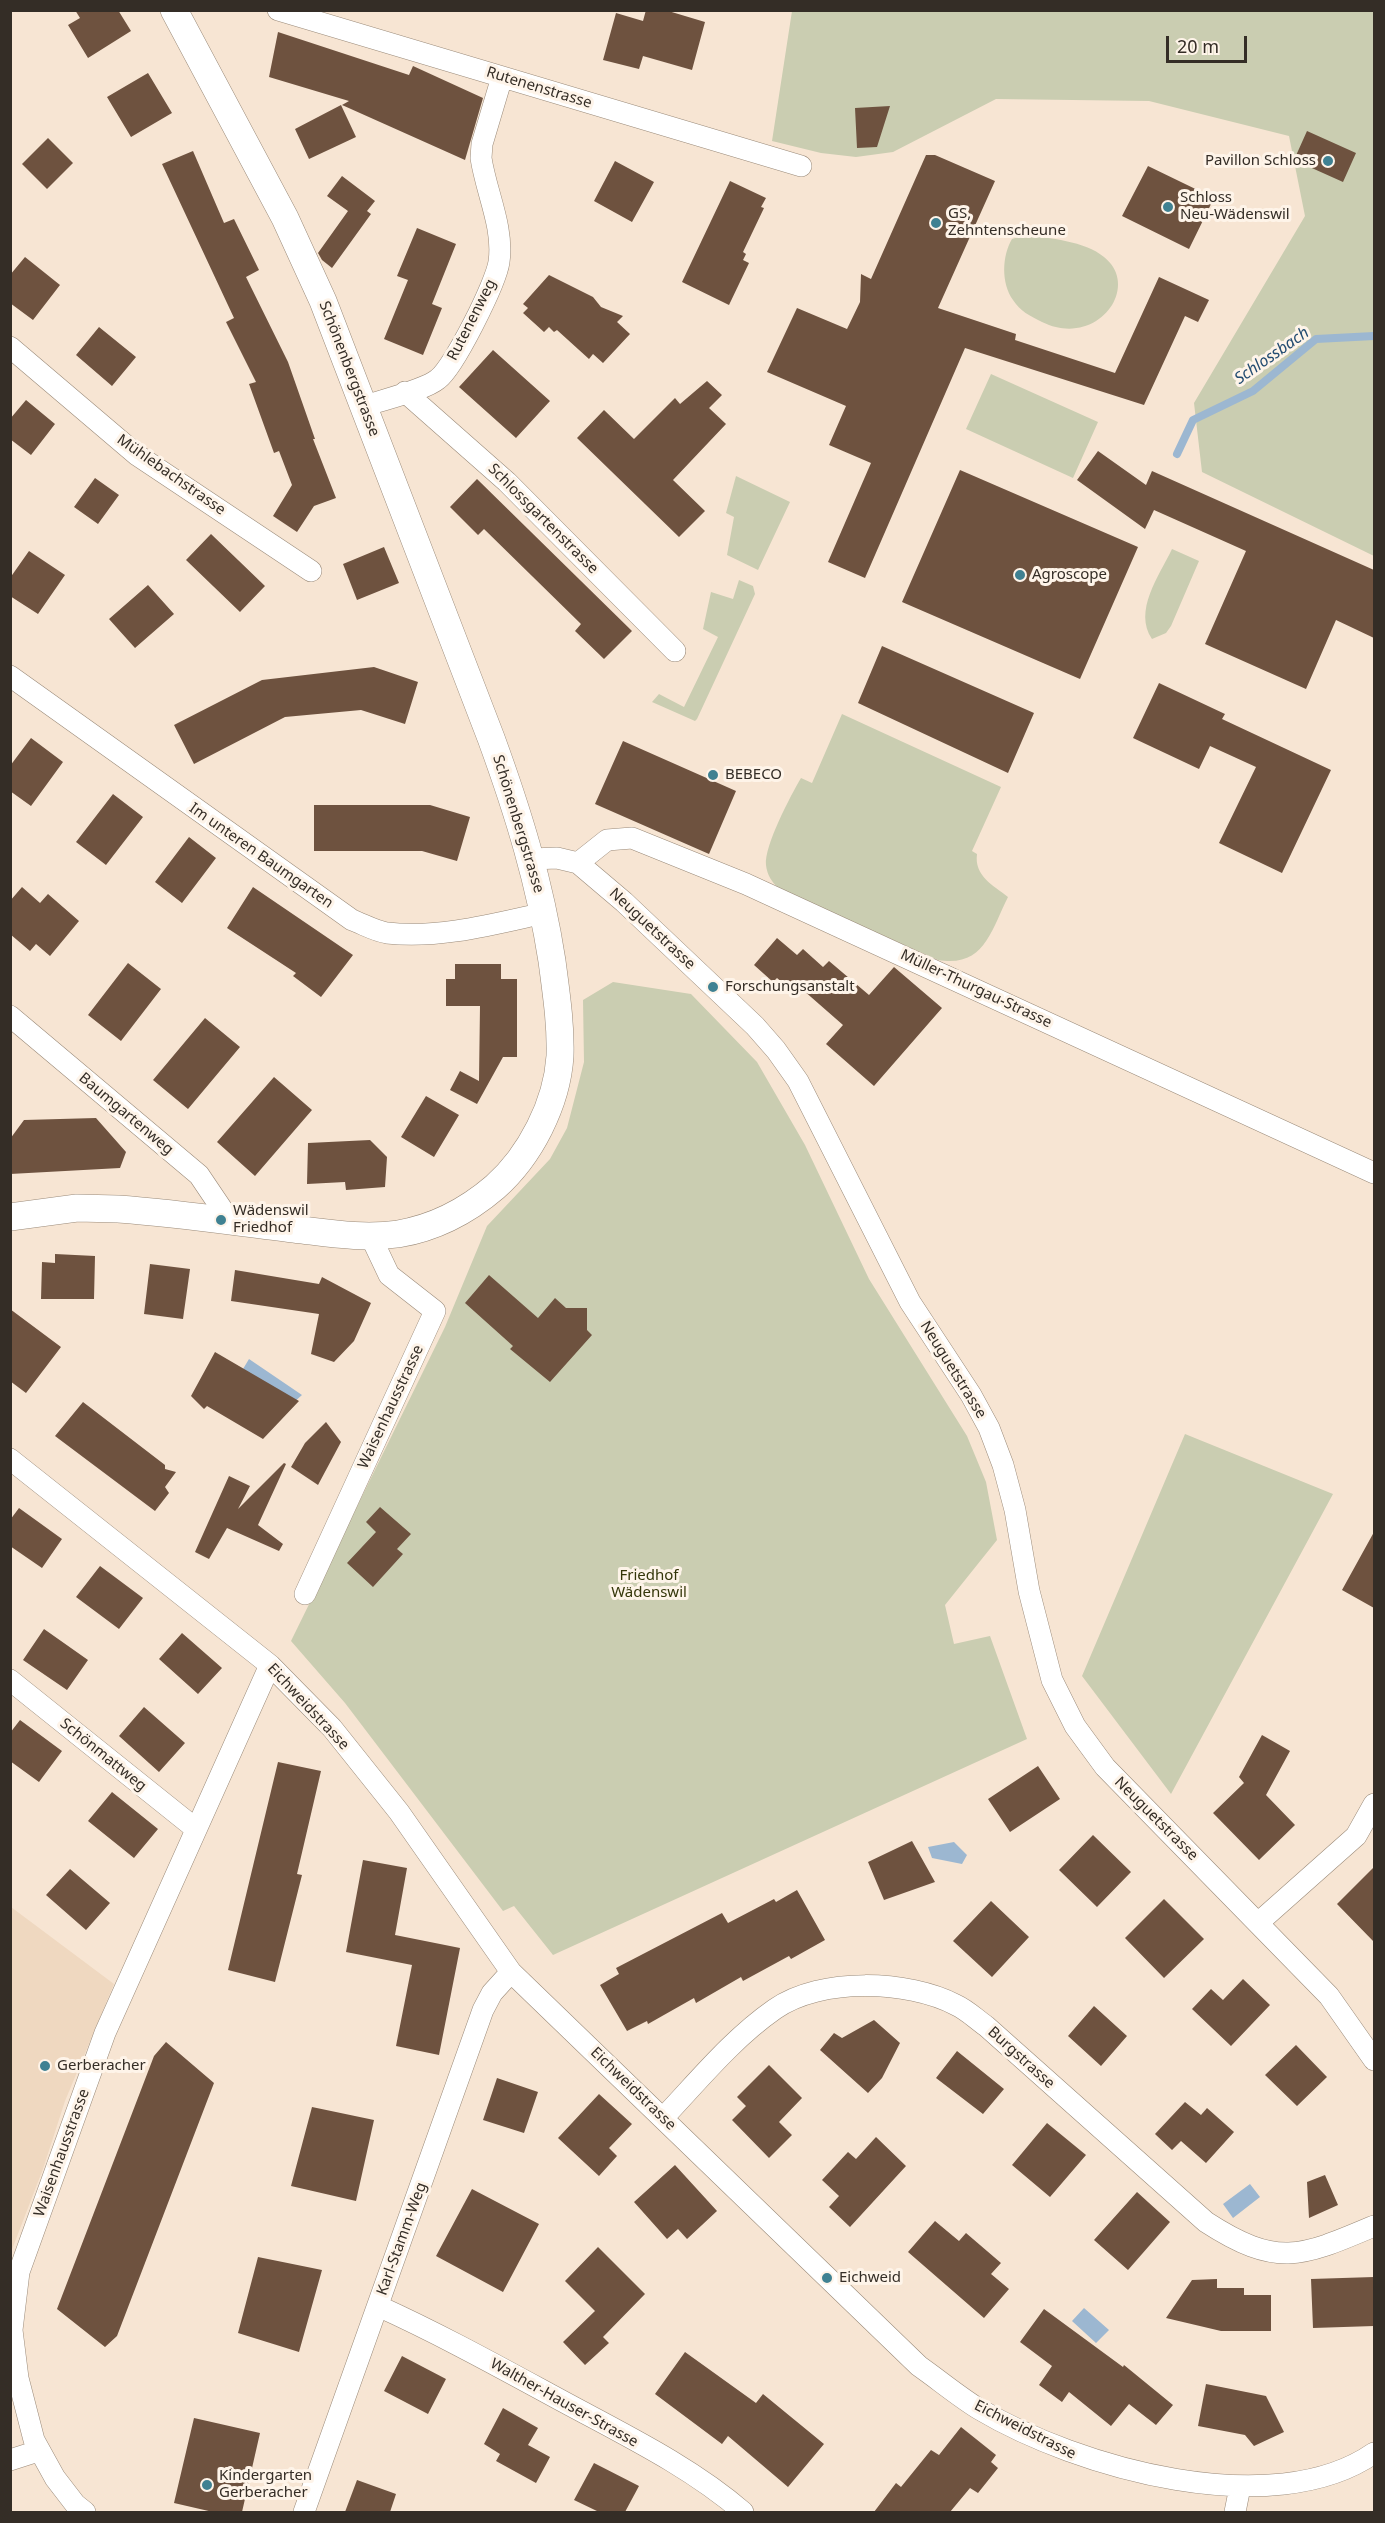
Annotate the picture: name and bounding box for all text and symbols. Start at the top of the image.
scale bar [1169,24,1250,62]
text: 20 m [1177,34,1219,58]
street label: Rutenenstrasse [484,63,594,113]
place label: Pavillon Schloss [1205,152,1316,170]
marker: Pavillon Schloss [1321,154,1335,168]
place label: Schloss Neu-Wädenswil [1180,189,1290,224]
marker: Schloss Neu-Wädenswil [1161,200,1175,214]
place label: GS, Zehntenscheune [948,205,1066,240]
marker: GS, Zehntenscheune [929,216,943,230]
street label: Rutenenweg [444,276,500,364]
street label: Schönenbergstrasse [315,299,383,439]
water label: Schlossbach [1231,323,1313,389]
street label: Mühlebachstrasse [113,431,229,519]
street label: Schlossgartenstrasse [484,460,602,578]
place label: Agroscope [1032,566,1107,584]
marker: Agroscope [1013,568,1027,582]
street label: Schönenbergstrasse [488,753,548,895]
place label: BEBECO [725,766,782,784]
marker: BEBECO [706,768,720,782]
street label: Im unteren Baumgarten [186,799,336,913]
street label: Neuguetstrasse [605,884,699,974]
street label: Müller-Thurgau-Strasse [897,946,1055,1032]
place label: Forschungsanstalt [725,978,855,996]
marker: Forschungsanstalt [706,980,720,994]
street label: Baumgartenweg [75,1069,177,1159]
place label: Wädenswil Friedhof [233,1202,309,1237]
marker: Wädenswil Friedhof [214,1213,228,1227]
street label: Neuguetstrasse [916,1318,990,1422]
street label: Waisenhausstrasse [354,1342,428,1472]
park label: Friedhof Wädenswil [611,1567,687,1602]
street label: Eichweidstrasse [263,1660,353,1754]
street label: Schönmattweg [56,1715,150,1795]
street label: Neuguetstrasse [1110,1773,1202,1865]
street label: Burgstrasse [984,2023,1058,2093]
street label: Eichweidstrasse [587,2044,679,2134]
place label: Gerberacher [57,2057,146,2075]
marker: Gerberacher [38,2059,52,2073]
street label: Waisenhausstrasse [31,2087,93,2219]
street label: Karl-Stamm-Weg [373,2180,431,2298]
place label: Eichweid [839,2269,901,2287]
marker: Eichweid [820,2271,834,2285]
street label: Walther-Hauser-Strasse [487,2355,641,2451]
street label: Eichweidstrasse [971,2397,1079,2463]
place label: Kindergarten Gerberacher [219,2467,312,2502]
marker: Kindergarten Gerberacher [200,2478,214,2492]

